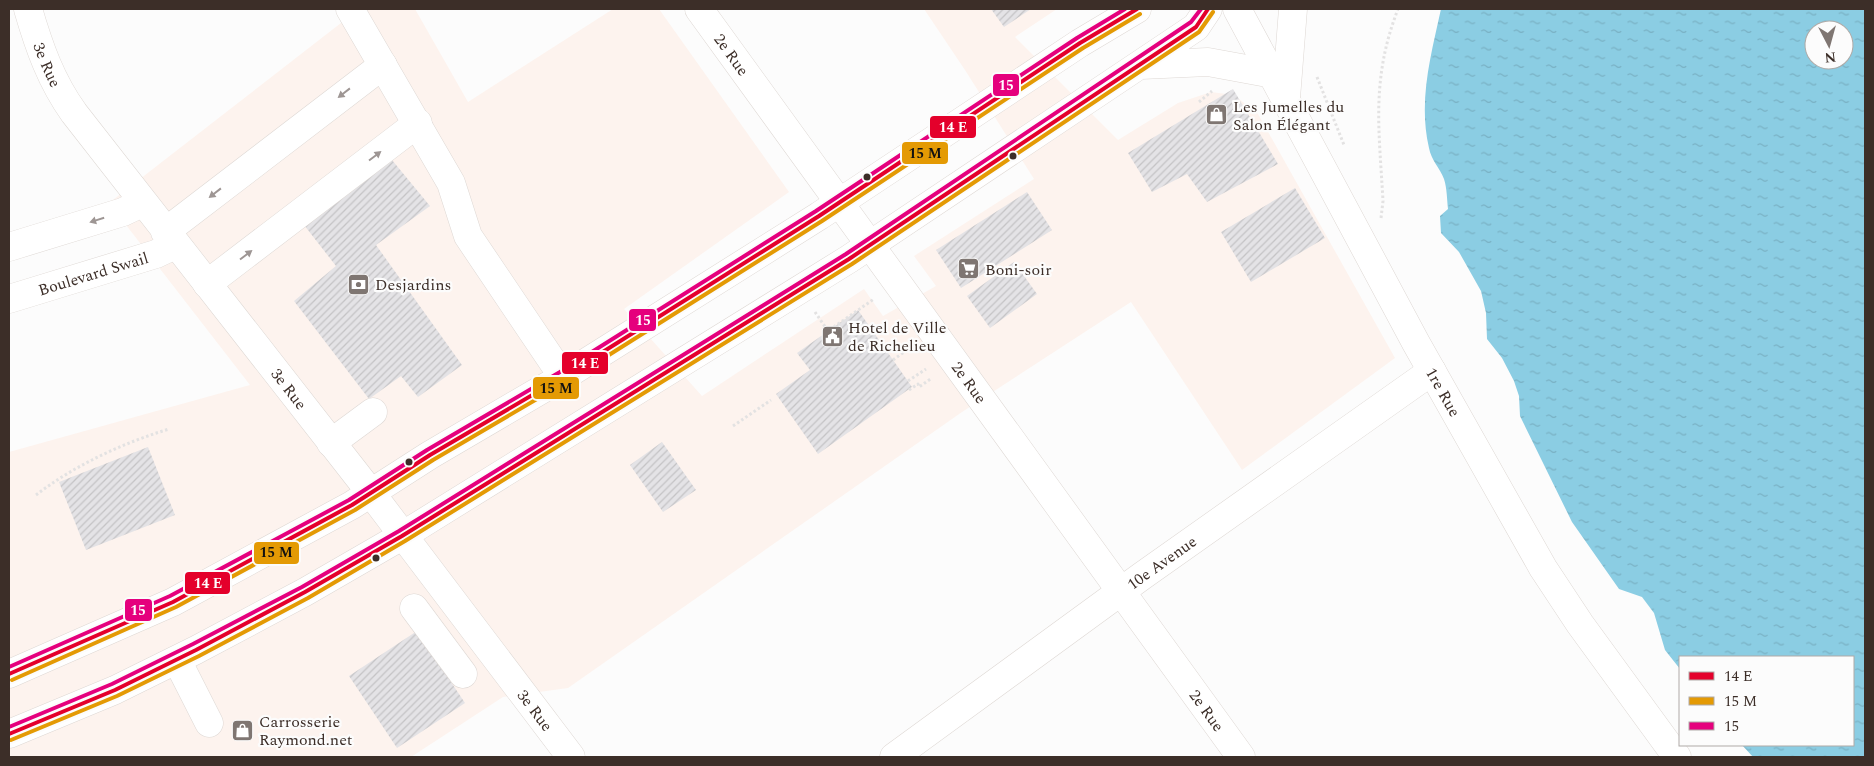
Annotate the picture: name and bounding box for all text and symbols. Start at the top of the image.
north arrow [1804,20,1854,70]
street label: 2e Rue [708,29,755,81]
street label: 3e Rue [26,39,67,92]
text: N [1824,46,1837,68]
line badge: 15 [992,73,1020,97]
text: 15 [998,75,1014,96]
one-way arrow [337,88,351,98]
place label: Les Jumelles du Salon Élégant [1233,95,1344,137]
shop icon: Les Jumelles du Salon Élégant [1205,103,1229,127]
line badge: 14 E [929,115,977,139]
text: 14 E [939,117,967,138]
line badge: 15 M [901,141,949,165]
text: 15 M [908,143,942,164]
one-way arrow [368,151,381,162]
unlabelled marker [1008,151,1018,161]
unlabelled marker [862,172,872,182]
one-way arrow [209,187,222,198]
one-way arrow [89,217,104,225]
street label: Boulevard Swail [35,246,151,302]
one-way arrow [239,249,252,260]
supermarket icon: Boni-soir [957,257,981,281]
place label: Boni-soir [985,258,1051,282]
bank icon: Desjardins [347,272,371,296]
place label: Desjardins [375,273,451,297]
line badge: 15 [628,308,657,332]
text: 15 [635,310,651,331]
place label: Hotel de Ville de Richelieu [848,316,946,358]
public building icon: Hotel de Ville de Richelieu [820,324,844,348]
line badge: 14 E [561,351,609,375]
text: 14 E [571,353,599,374]
street label: 2e Rue [945,357,992,409]
street label: 3e Rue [265,363,313,415]
street label: 1re Rue [1419,363,1466,421]
line badge: 15 M [532,376,580,400]
text: 15 M [539,378,573,399]
unlabelled marker [404,457,414,467]
street label: 10e Avenue [1122,530,1202,596]
line badge: 15 M [253,541,300,565]
text: 15 M [259,542,293,563]
unlabelled marker [371,553,381,563]
line badge: 14 E [184,571,231,595]
text: 14 E [194,573,222,594]
line badge: 15 [124,598,153,622]
text: 15 [130,600,146,621]
legend [1679,656,1854,746]
text: 14 E [1724,665,1753,688]
street label: 3e Rue [511,685,558,737]
street label: 2e Rue [1183,685,1230,737]
text: 15 M [1724,690,1757,713]
place label: Carrosserie Raymond.net [259,710,353,752]
text: 15 [1724,715,1739,738]
shop icon: Carrosserie Raymond.net [231,718,255,742]

